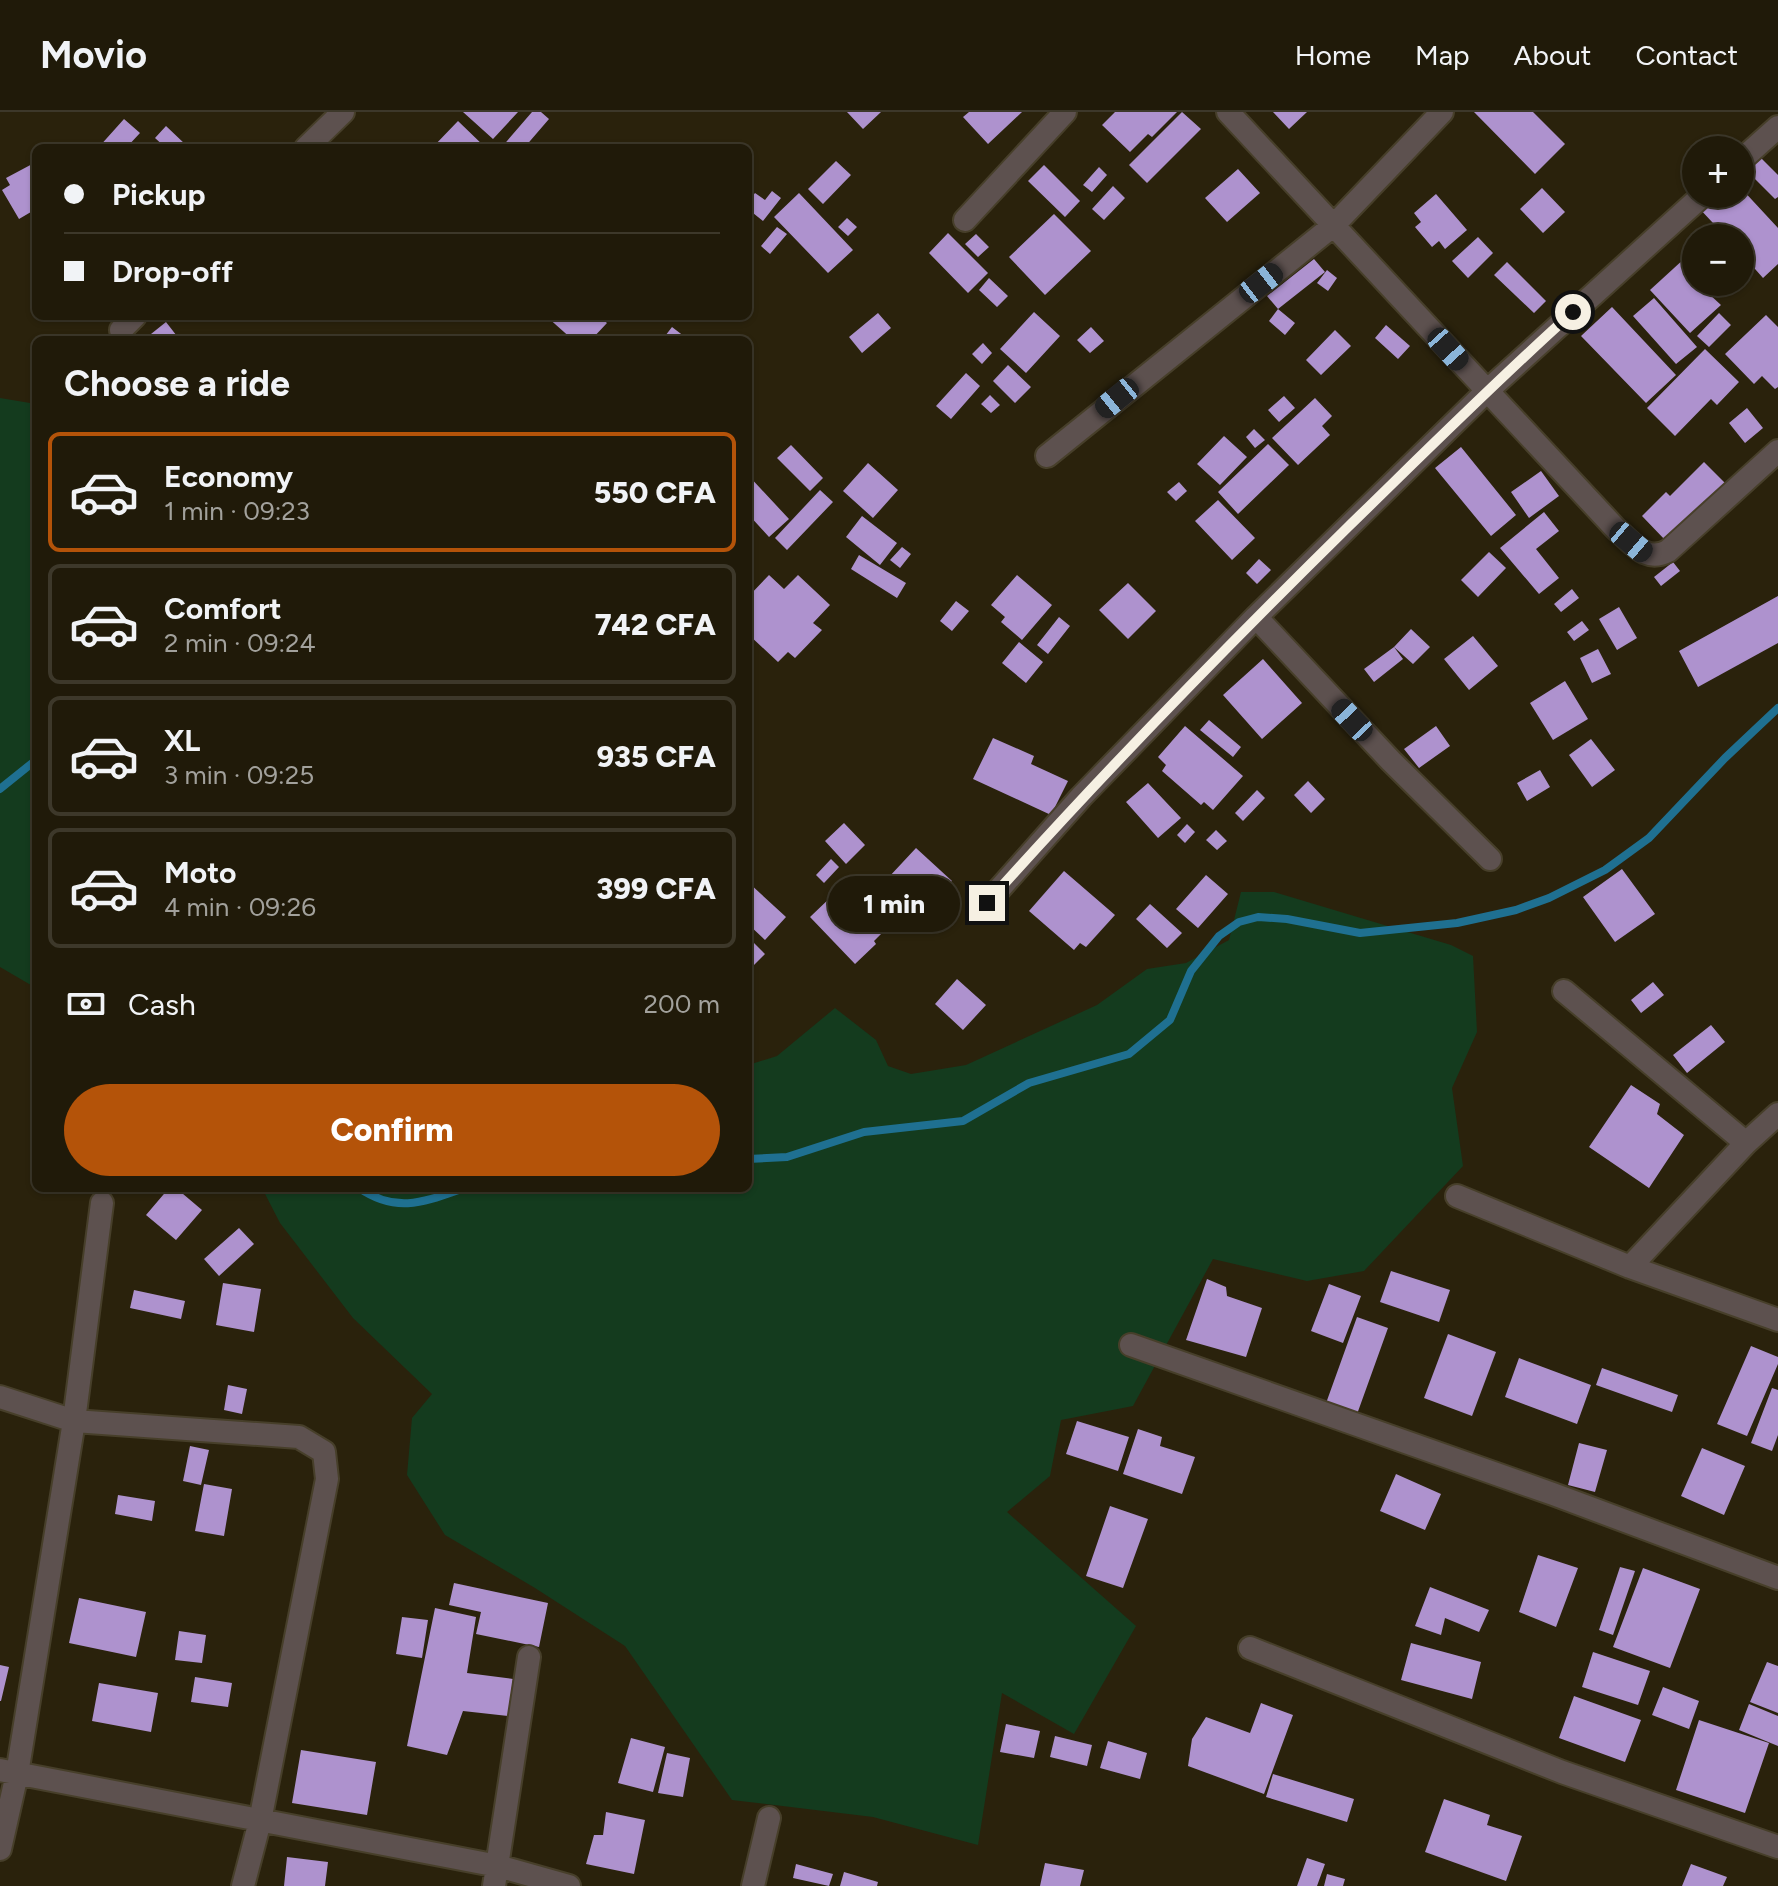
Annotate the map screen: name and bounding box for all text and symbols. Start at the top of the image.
text: Movio [40,32,147,78]
text: Home [1295,38,1371,72]
text: Map [1415,38,1470,72]
text: About [1514,38,1591,72]
text: Contact [1635,38,1738,72]
map controls [1682,136,1754,296]
button: + [1682,136,1754,208]
text: Pickup [112,176,206,213]
button: − [1682,224,1754,296]
text: Drop-off [112,253,233,290]
car [1235,259,1287,307]
route start [1555,294,1591,330]
car [1423,323,1473,375]
text: Choose a ride [64,362,290,405]
car [1091,374,1143,422]
icon: car [68,456,140,528]
text: Economy [164,458,293,495]
text: 550 CFA [594,474,716,511]
text: 1 min · 09:23 [164,495,310,527]
car [1605,517,1657,567]
icon: car [68,588,140,660]
text: Comfort [164,590,282,627]
text: 742 CFA [595,606,716,643]
text: 2 min · 09:24 [164,627,316,659]
car [1327,694,1377,746]
icon: car [68,720,140,792]
text: XL [164,722,200,759]
text: 935 CFA [597,738,716,775]
text: 3 min · 09:25 [164,759,314,791]
icon: car [68,852,140,924]
text: Moto [164,854,236,891]
text: 399 CFA [596,870,716,907]
callout: 1 min [827,875,959,931]
route end [969,885,1005,921]
text: 1 min [863,888,925,920]
text: 4 min · 09:26 [164,891,316,923]
icon: cash [64,982,108,1026]
text: Cash [128,986,196,1023]
text: 200 m [644,988,720,1020]
button: Confirm [64,1084,720,1176]

